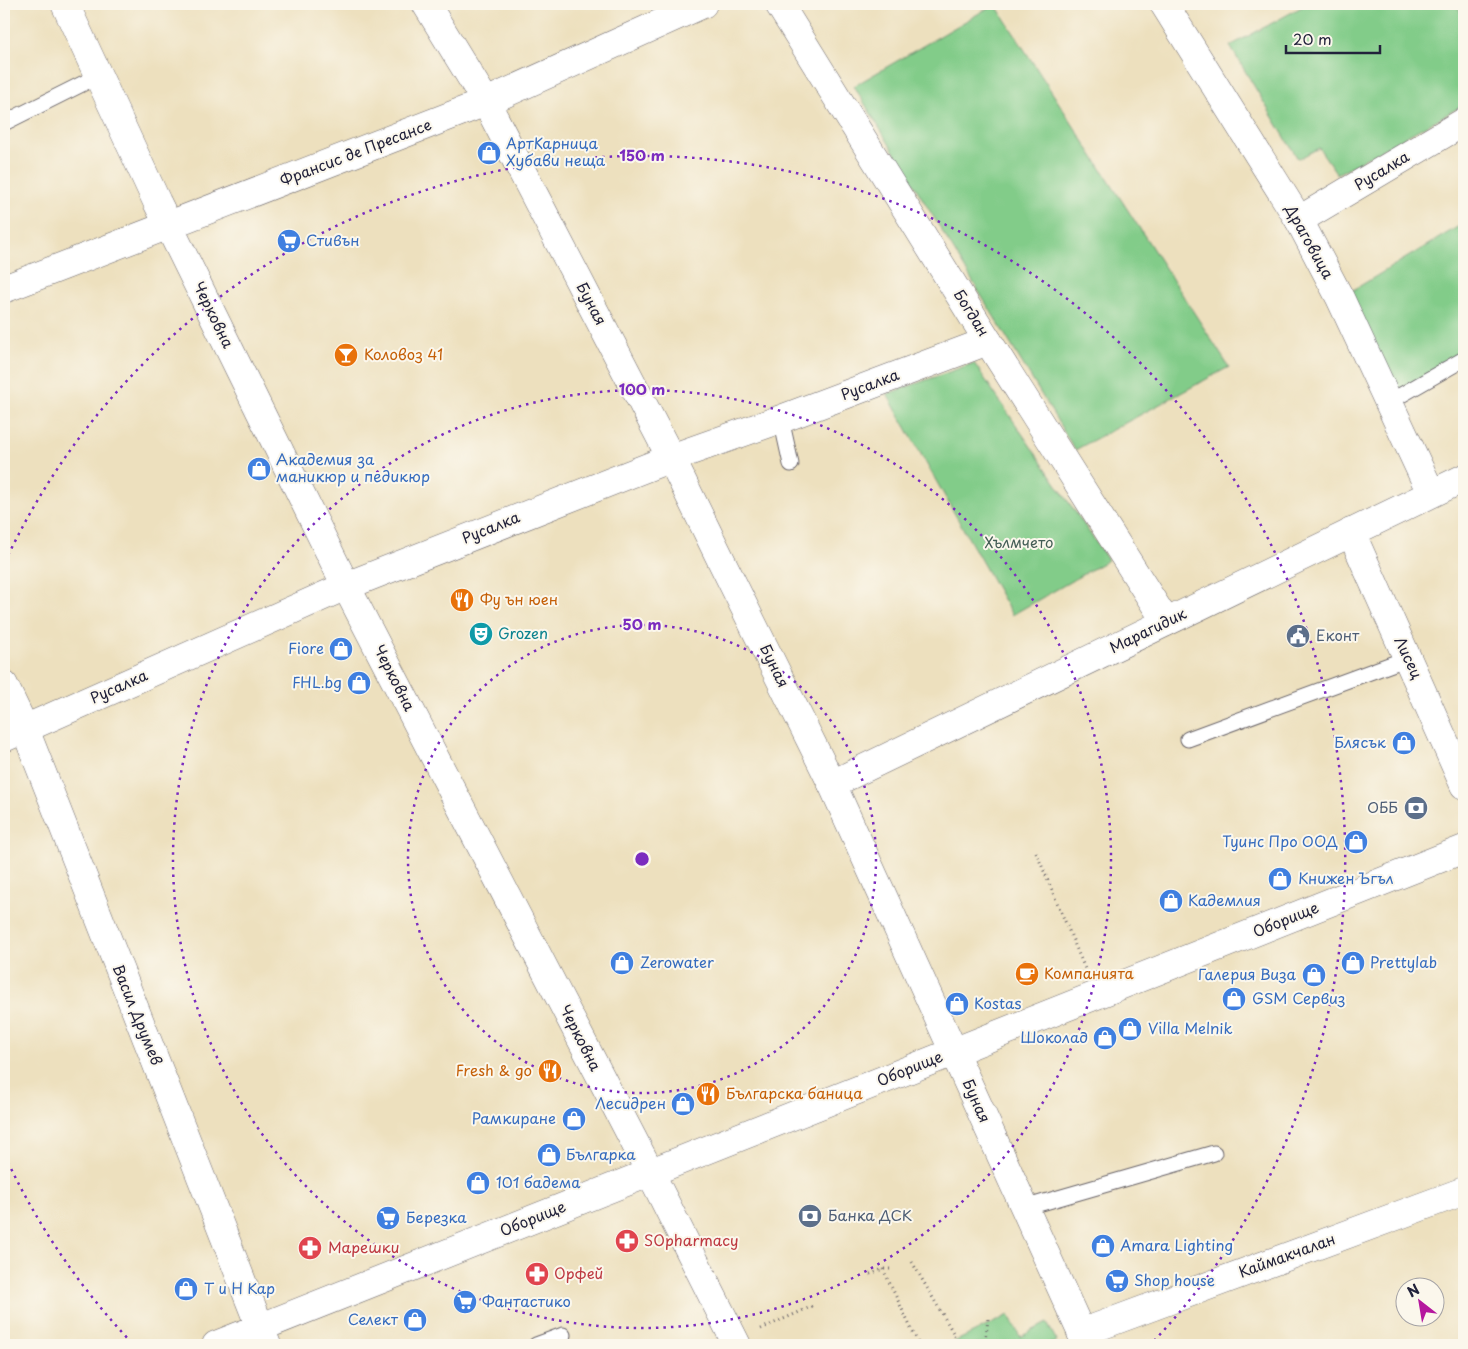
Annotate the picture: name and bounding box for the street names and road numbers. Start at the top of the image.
street label: Франсис де Пресансе [276,112,435,191]
street label: Русалка [1349,144,1414,195]
street label: Драговица [1280,199,1341,283]
street label: Черковна [188,277,241,352]
street label: Буная [571,278,613,329]
street label: Богдан [949,284,996,340]
street label: Русалка [837,362,903,405]
street label: Русалка [458,504,523,549]
street label: Марагидик [1105,601,1190,658]
street label: Лисец [1390,632,1429,683]
street label: Черковна [369,640,422,715]
street label: Буная [755,640,796,691]
street label: Русалка [86,663,151,708]
street label: Оборище [1249,895,1322,942]
street label: Васил Друмев [108,961,169,1069]
street label: Черковна [555,1000,608,1075]
street label: Оборище [873,1044,946,1091]
street label: Буная [958,1075,997,1126]
street label: Оборище [496,1194,569,1241]
street label: Каймакчалан [1235,1226,1338,1283]

